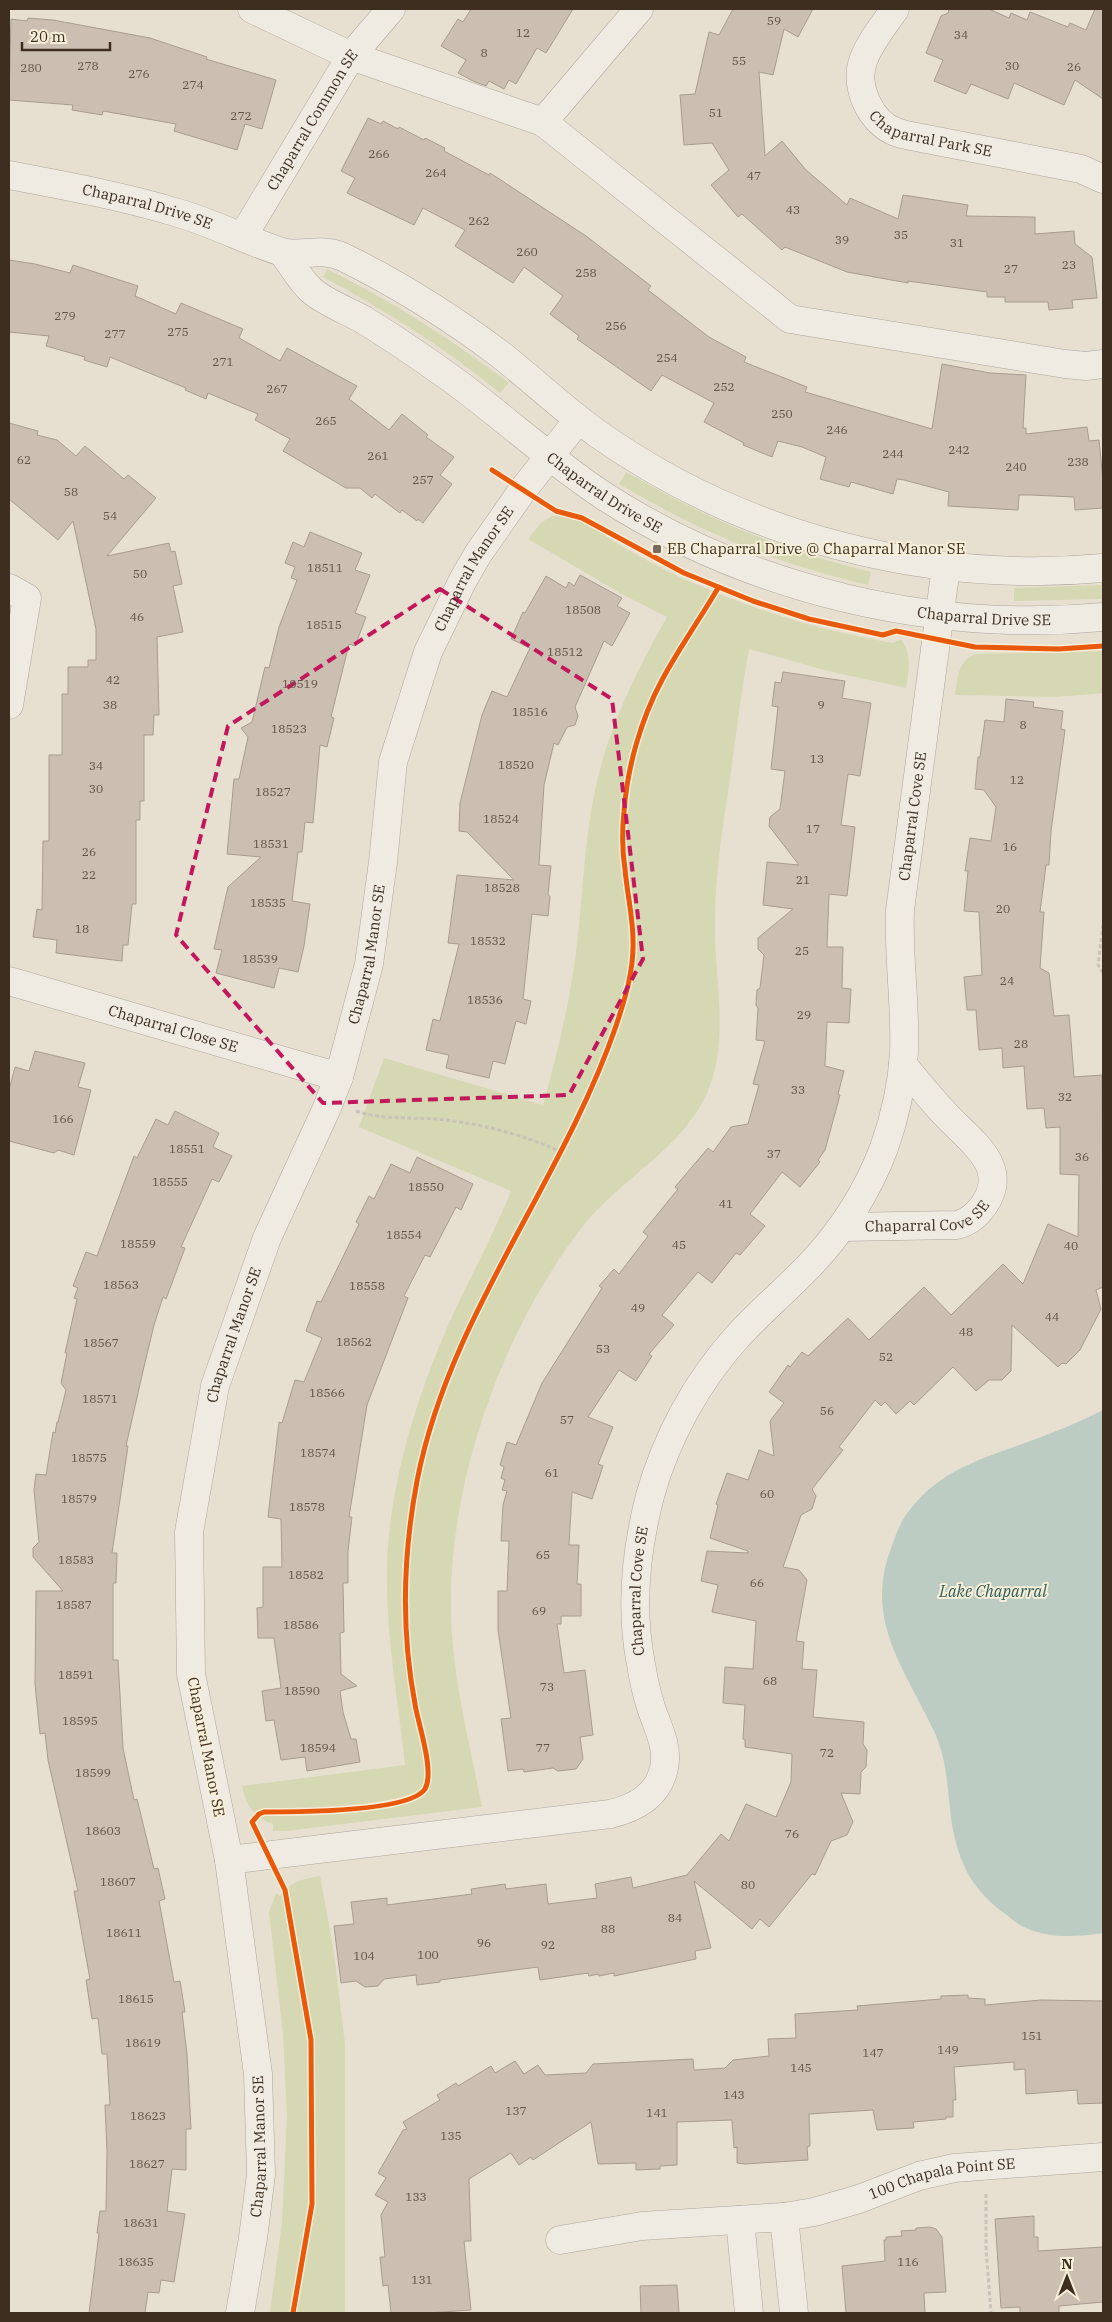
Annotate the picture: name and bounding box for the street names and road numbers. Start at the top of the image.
street label: Chaparral Common SE [262,45,361,194]
street label: Chaparral Park SE [865,106,994,161]
street label: Chaparral Drive SE [81,180,215,233]
street label: Chaparral Drive SE [543,448,665,537]
street label: Chaparral Manor SE [429,502,518,634]
street label: Chaparral Drive SE [916,602,1051,629]
street label: Chaparral Cove SE [894,750,930,882]
street label: Chaparral Manor SE [343,883,389,1026]
street label: Chaparral Close SE [106,1000,241,1056]
street label: Chaparral Cove SE [865,1196,993,1236]
street label: Chaparral Manor SE [202,1264,265,1404]
street label: Chaparral Cove SE [625,1525,652,1657]
street label: Chaparral Manor SE [184,1675,229,1818]
street label: Chaparral Manor SE [246,2075,270,2219]
street label: 100 Chapala Point SE [866,2154,1016,2203]

